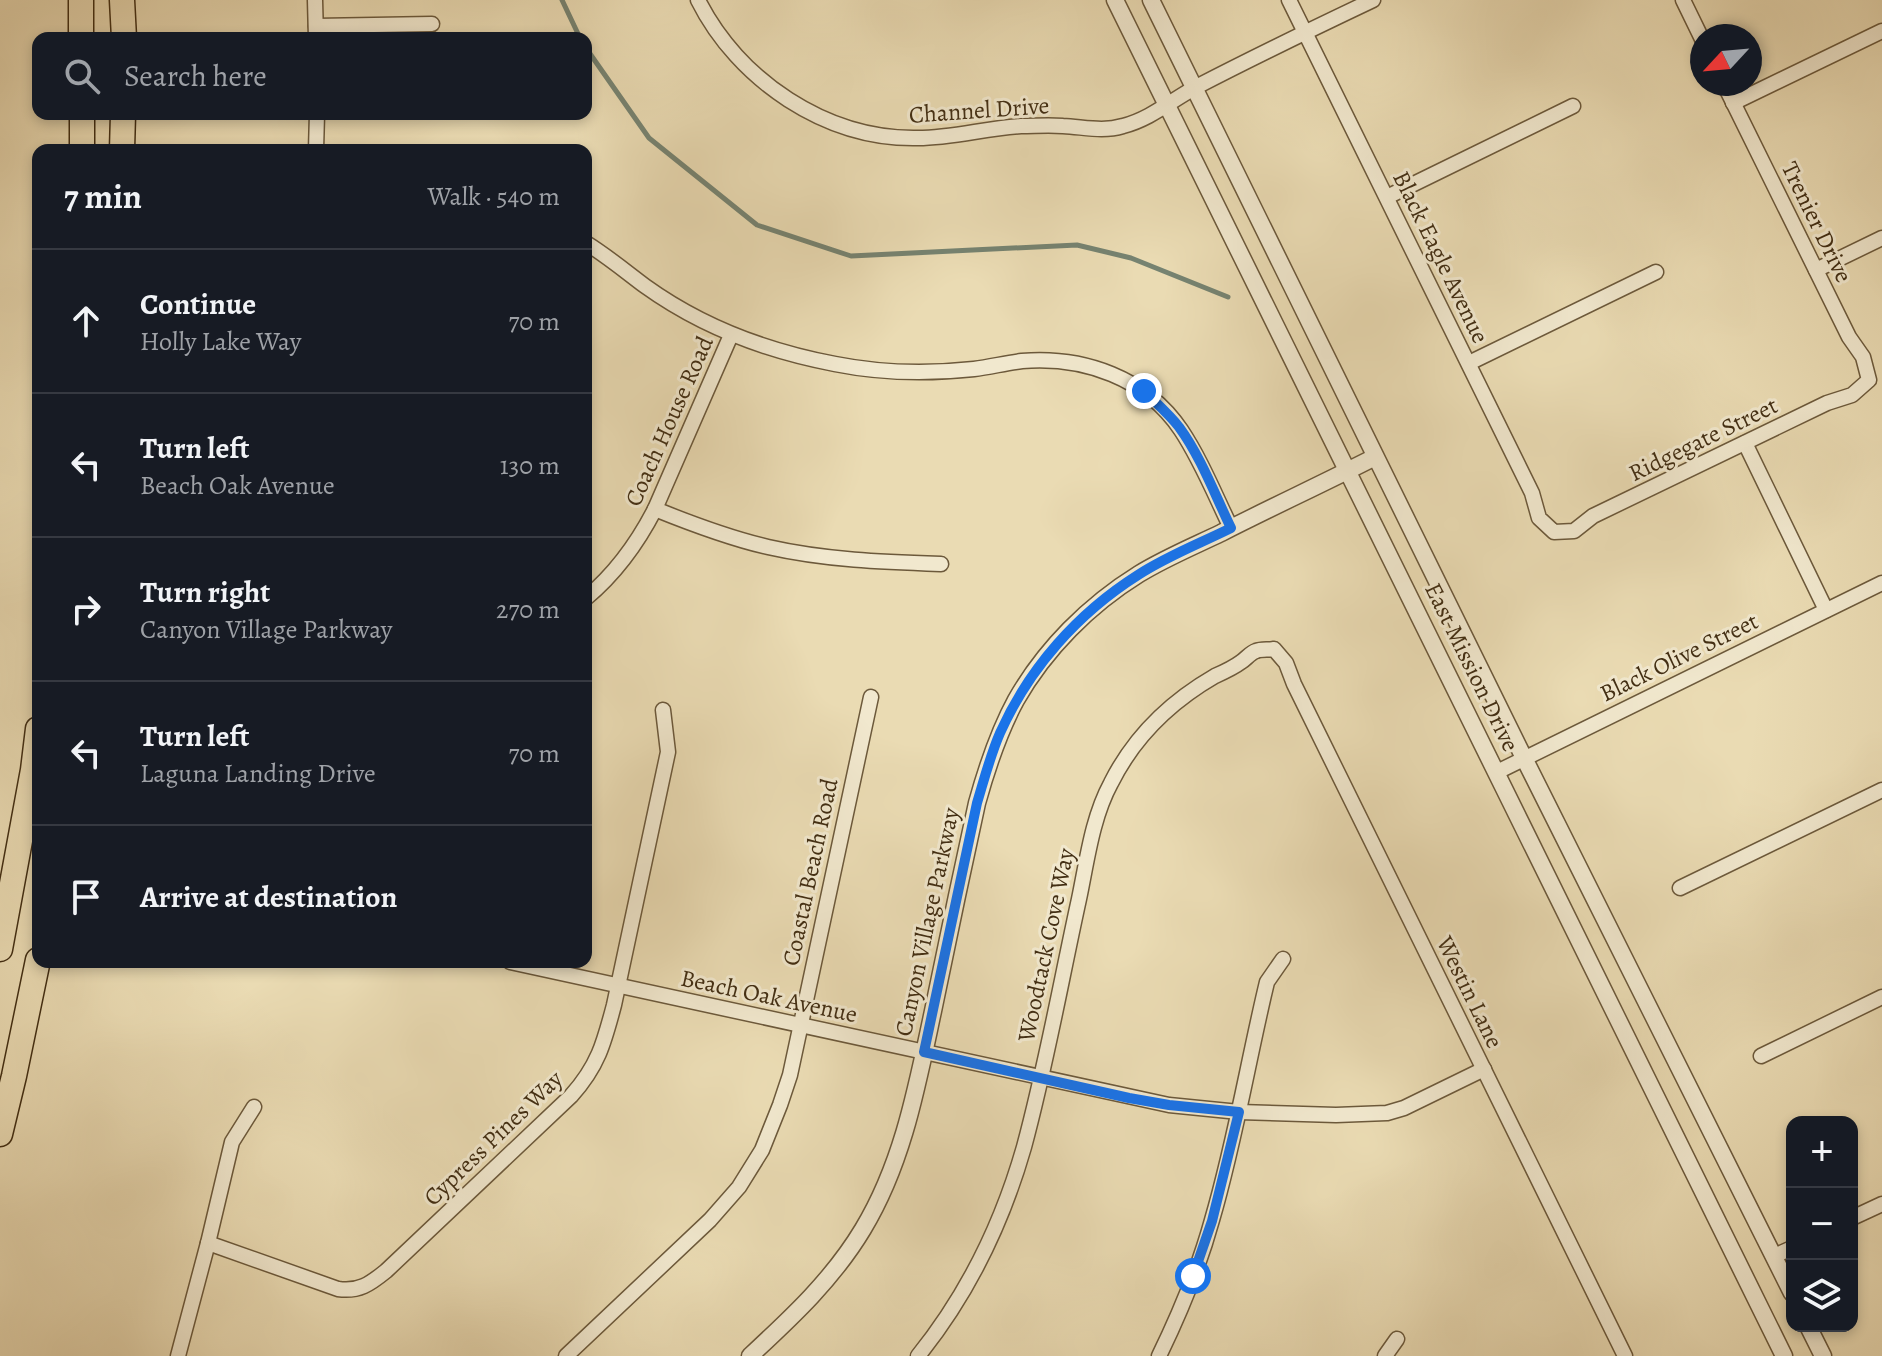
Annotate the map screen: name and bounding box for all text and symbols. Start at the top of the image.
north arrow [1690,24,1762,96]
search box [32,32,592,120]
icon: search [60,54,104,98]
text: Search here [124,56,267,96]
street label: Channel Drive [908,89,1050,131]
street label: Trenier Drive [1774,156,1860,288]
street label: Black Eagle Avenue [1385,166,1497,348]
text: 7 min [64,173,142,220]
text: Walk · 540 m [427,179,560,214]
text: Continue [140,284,256,324]
icon: ahead [64,299,108,343]
text: 70 m [508,304,560,339]
text: Holly Lake Way [140,324,301,359]
street label: Coach House Road [617,331,721,511]
route end [1126,373,1162,409]
street label: Ridgegate Street [1623,389,1783,489]
text: Turn left [140,428,249,468]
icon: left [64,443,108,487]
text: 130 m [500,448,560,483]
text: Beach Oak Avenue [140,468,335,503]
text: Turn right [140,572,270,612]
street label: East Mission Drive [1417,577,1527,757]
icon: right [64,587,108,631]
text: 270 m [496,592,560,627]
street label: Black Olive Street [1595,605,1763,709]
text: Canyon Village Parkway [140,612,392,647]
text: Turn left [140,716,249,756]
icon: left [64,731,108,775]
text: 70 m [508,736,560,771]
text: Laguna Landing Drive [140,756,376,791]
street label: Coastal Beach Road [775,775,846,969]
street label: Canyon Village Parkway [887,804,967,1039]
street label: Woodtack Cove Way [1010,845,1082,1046]
icon: arrive [64,875,108,919]
text: Arrive at destination [140,877,397,917]
street label: Westin Lane [1429,930,1511,1053]
street label: Beach Oak Avenue [678,962,860,1030]
street label: Cypress Pines Way [416,1063,570,1213]
map controls [1786,1116,1858,1332]
button: + [1786,1116,1858,1188]
button: − [1786,1188,1858,1260]
route start [1175,1258,1211,1294]
button: layers [1786,1260,1858,1332]

